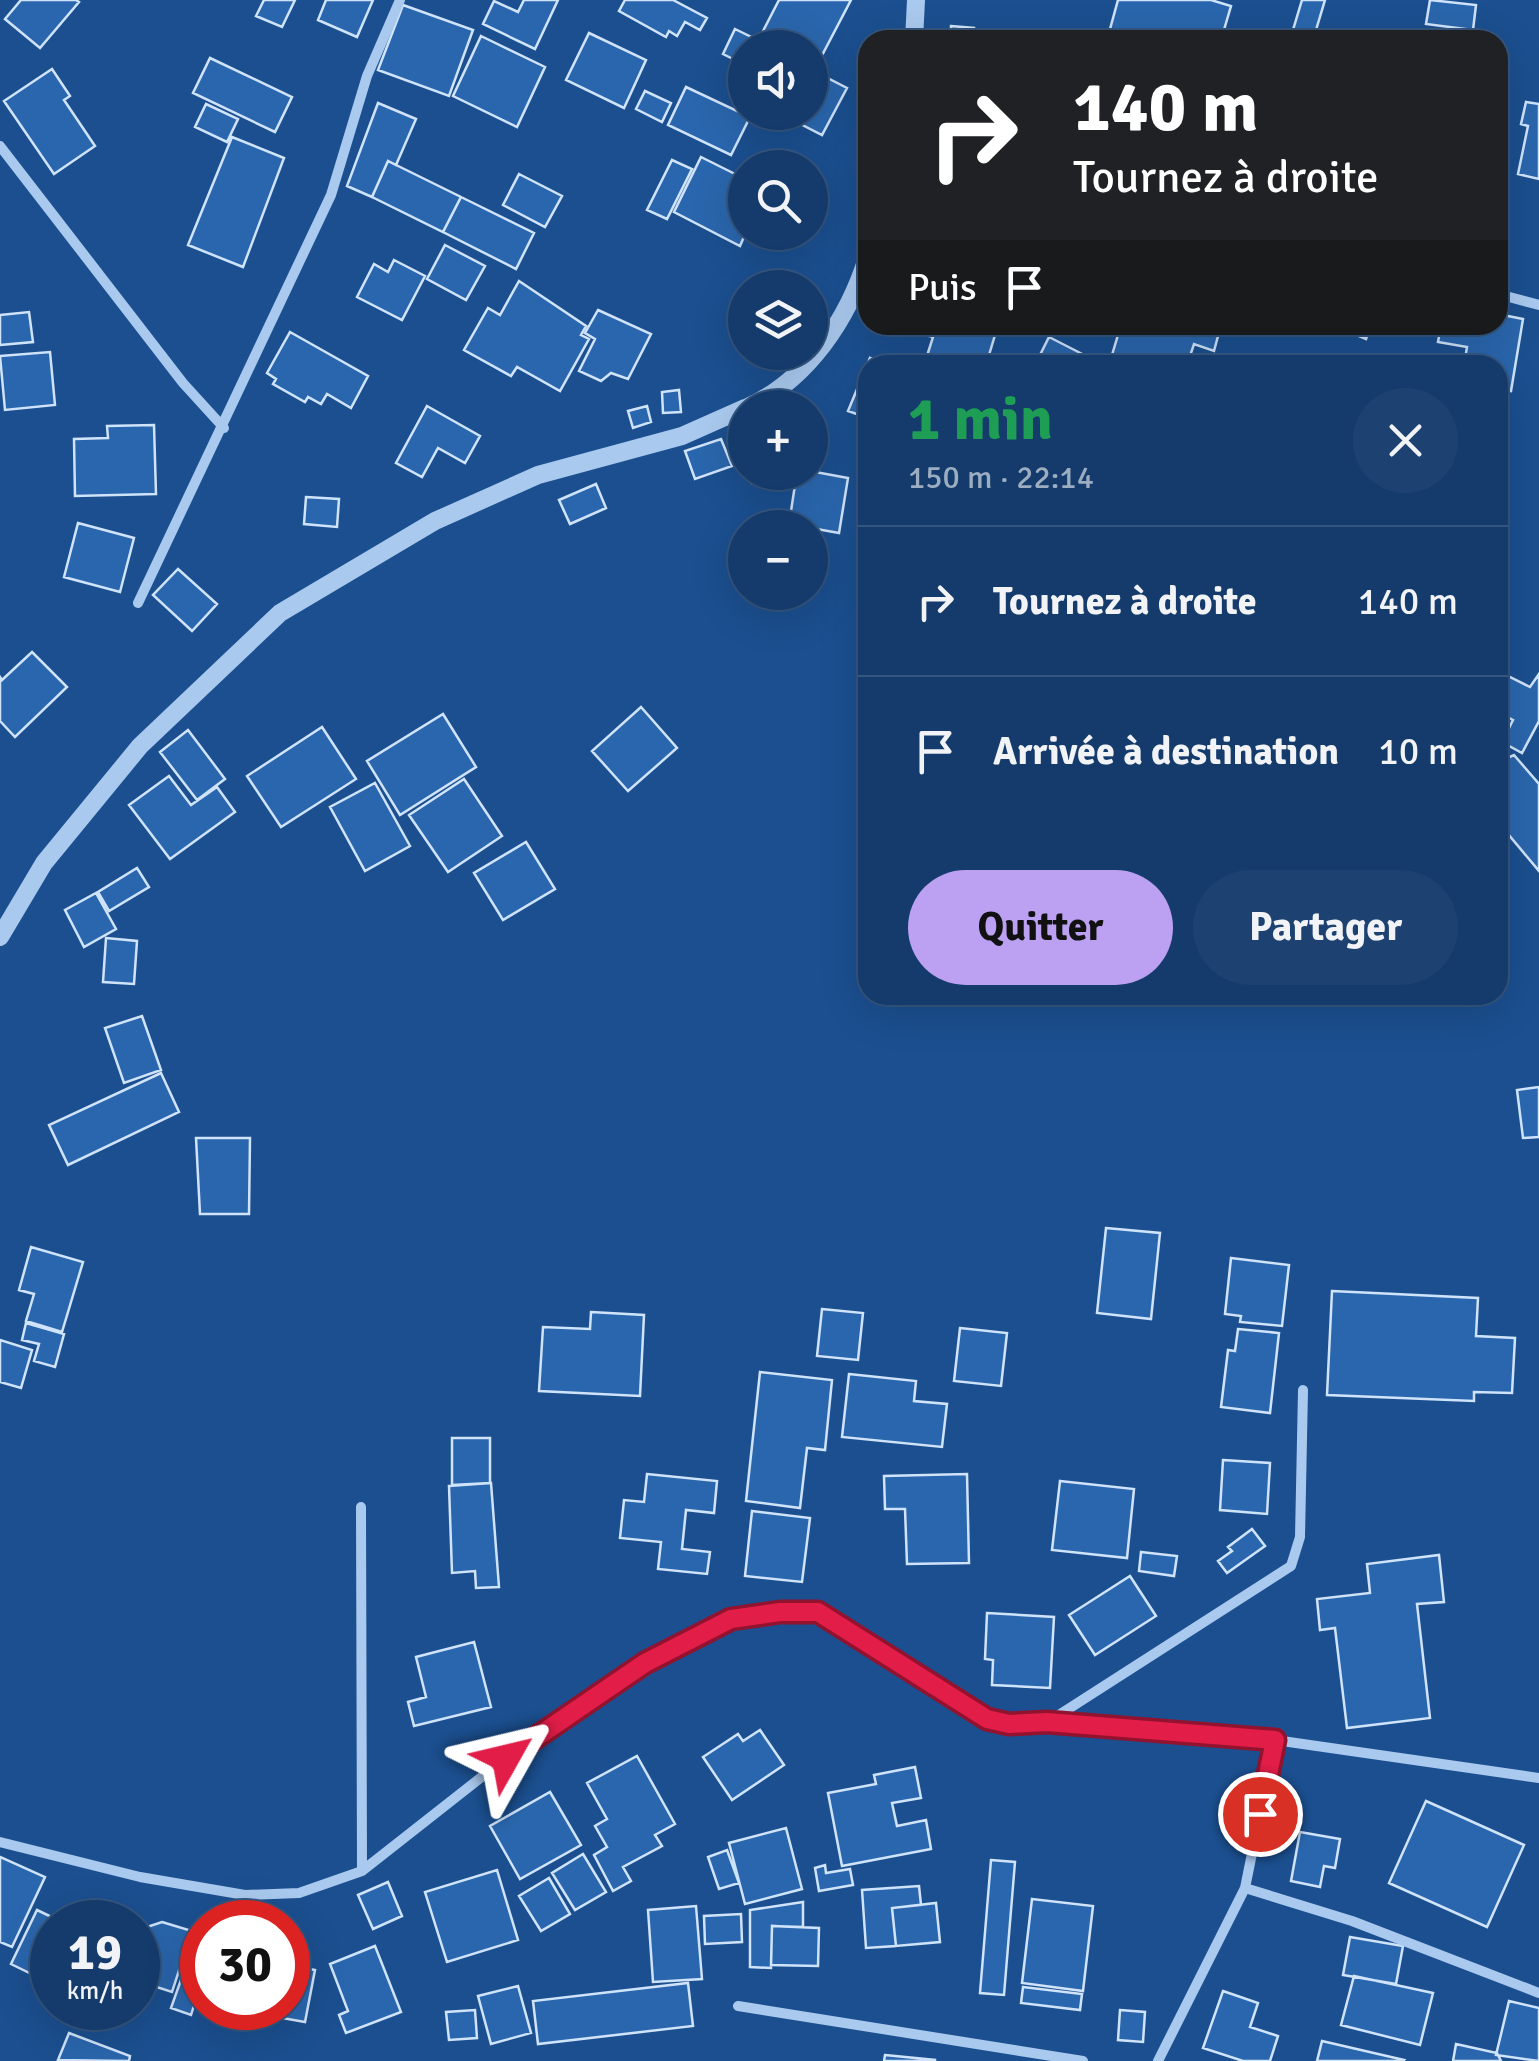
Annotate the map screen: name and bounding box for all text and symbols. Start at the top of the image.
map controls [728,30,828,610]
button: sound [728,30,828,130]
text: 140 m [1073,64,1258,150]
icon: right [908,70,1038,200]
button: search [728,150,828,250]
text: Tournez à droite [1073,150,1379,205]
icon: arrive [997,260,1052,315]
text: Puis [908,264,977,311]
button: layers [728,270,828,370]
text: 1 min [908,383,1053,457]
button: close [1353,388,1458,493]
button: + [728,390,828,490]
text: 150 m · 22:14 [908,458,1094,497]
button: − [728,510,828,610]
icon: right [908,574,963,629]
text: Tournez à droite [993,578,1257,625]
text: 140 m [1358,578,1458,625]
icon: arrive [908,724,963,779]
text: Arrivée à destination [993,728,1339,775]
text: 10 m [1378,728,1458,775]
button: Quitter [908,870,1173,985]
button: Partager [1193,870,1458,985]
position arrow [454,1706,558,1810]
pin [1218,1772,1303,1857]
icon: arrive [1233,1787,1288,1842]
speed limit sign: 30 [180,1900,310,2030]
text: 19 [68,1922,122,1984]
text: km/h [67,1975,123,2006]

